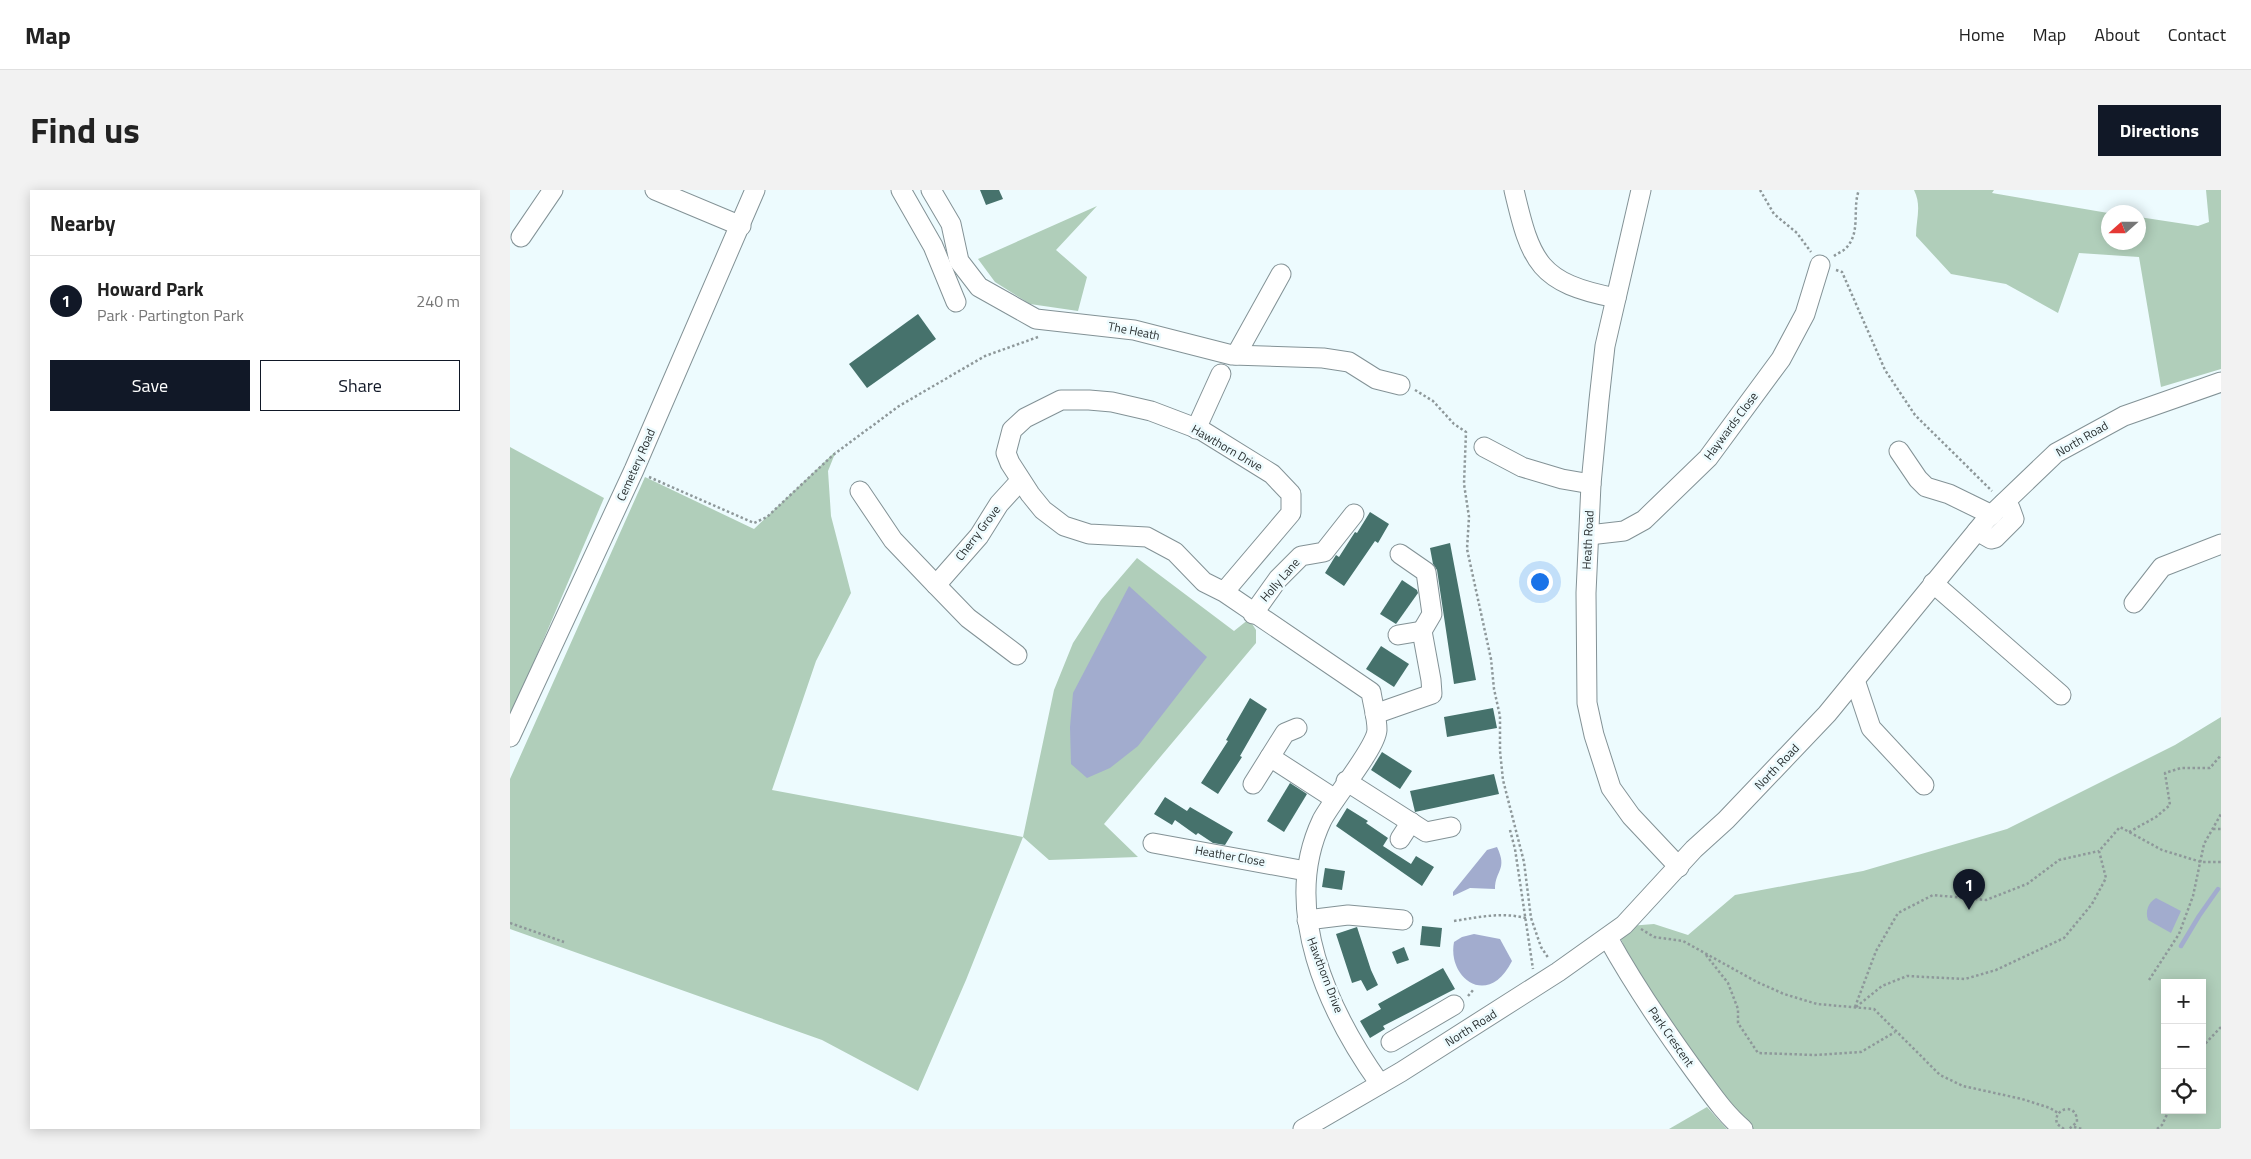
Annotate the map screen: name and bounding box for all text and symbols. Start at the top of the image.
text: Map [25,17,71,53]
text: Home [1959,21,2005,48]
text: Map [2033,21,2066,48]
text: About [2094,21,2140,48]
text: Contact [2168,21,2226,48]
text: Find us [30,103,140,157]
button: Directions [2098,105,2221,156]
north arrow [2101,205,2146,250]
text: Nearby [50,207,115,239]
text: Howard Park [97,274,204,303]
text: 1 [62,289,70,313]
text: 240 m [416,289,460,313]
text: Park · Partington Park [97,303,244,327]
street label: The Heath [1107,316,1162,345]
button: Save [50,360,250,411]
button: Share [260,360,460,411]
street label: Haywards Close [1699,388,1763,464]
street label: North Road [2052,416,2112,461]
street label: Hawthorn Drive [1188,419,1267,476]
street label: Cemetery Road [611,426,660,504]
street label: Cherry Grove [950,501,1005,564]
street label: Heath Road [1576,510,1599,570]
street label: Holly Lane [1255,554,1304,606]
your location [1527,569,1553,595]
street label: North Road [1750,739,1804,794]
street label: Heather Close [1194,840,1267,871]
pin: 1 [1953,869,1985,910]
street label: Hawthorn Drive [1302,934,1349,1015]
map controls [2161,979,2206,1114]
button: + [2161,979,2206,1024]
street label: Park Crescent [1644,1003,1700,1071]
street label: North Road [1441,1004,1500,1051]
button: − [2161,1024,2206,1069]
button: locate [2161,1069,2206,1114]

